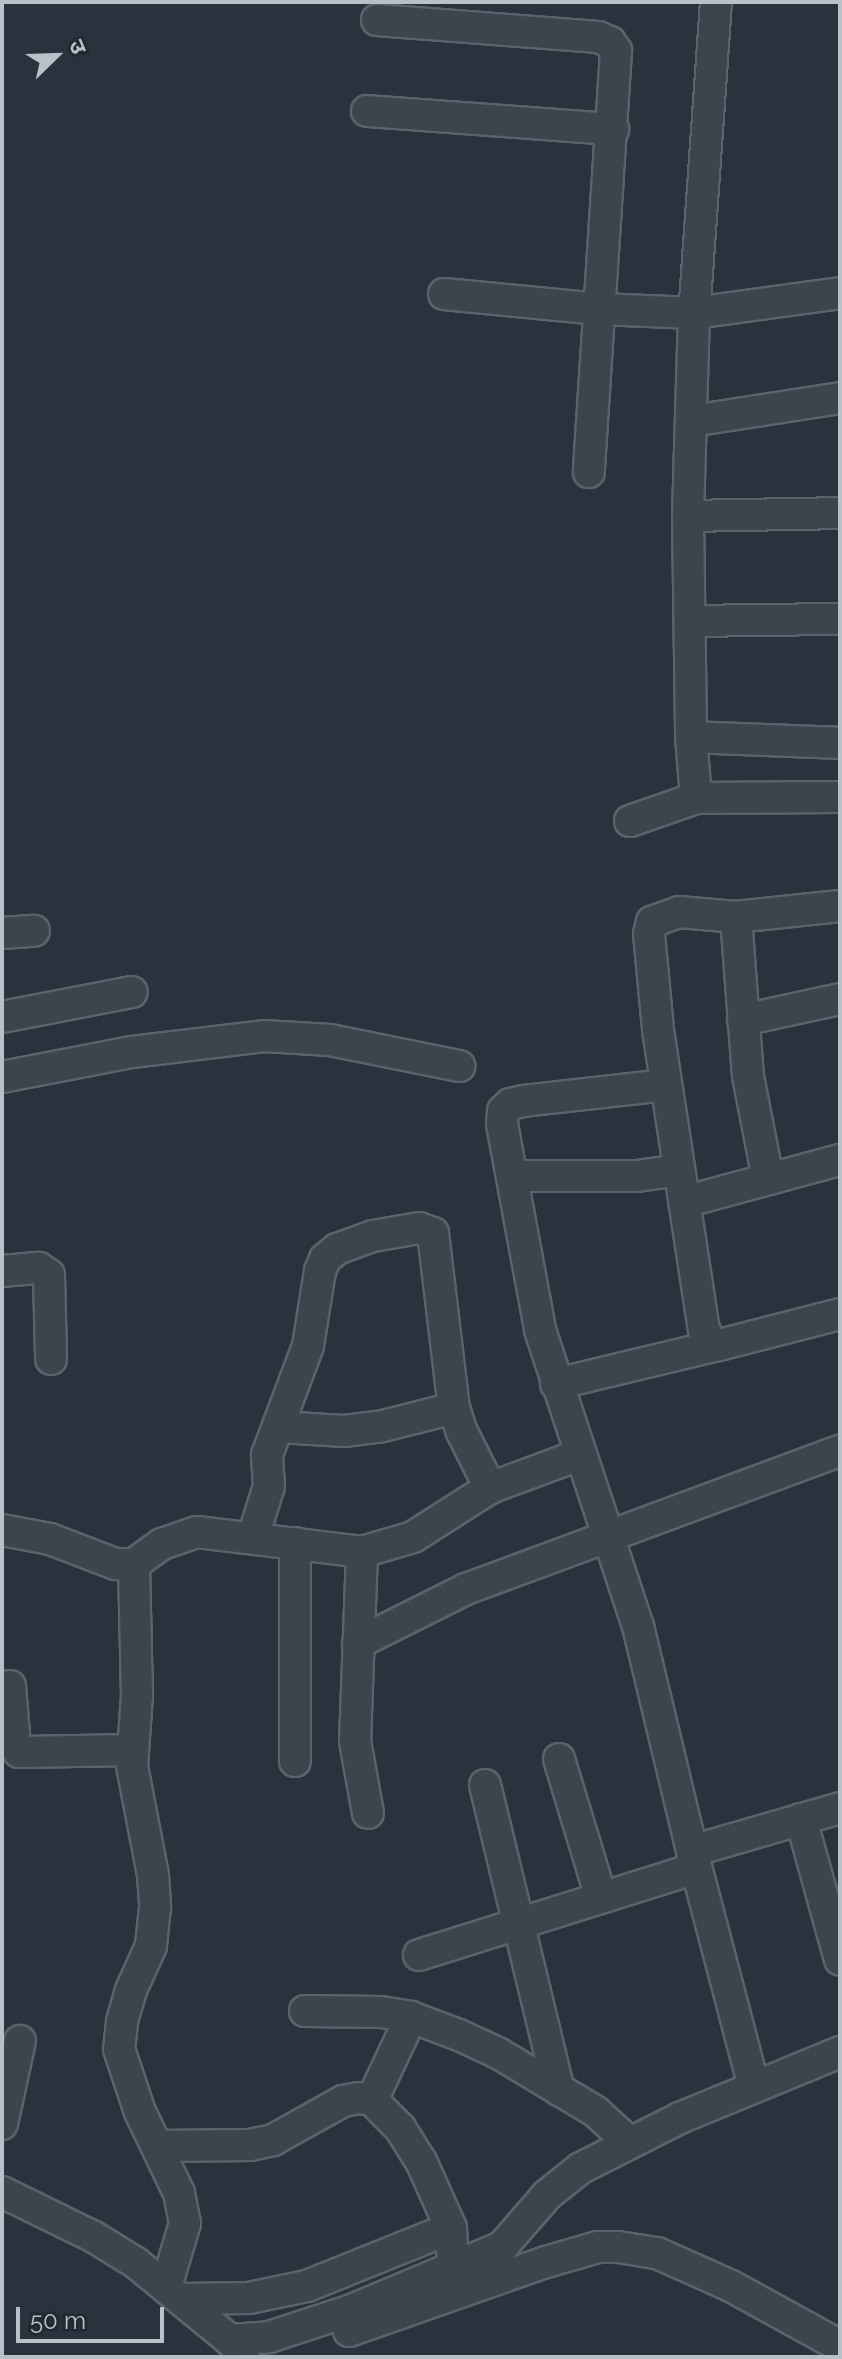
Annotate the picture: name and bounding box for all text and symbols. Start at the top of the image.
north arrow [16,16,96,96]
text: उ [64,36,93,58]
scale bar [20,2291,168,2341]
text: 50 m [30,2306,86,2335]

